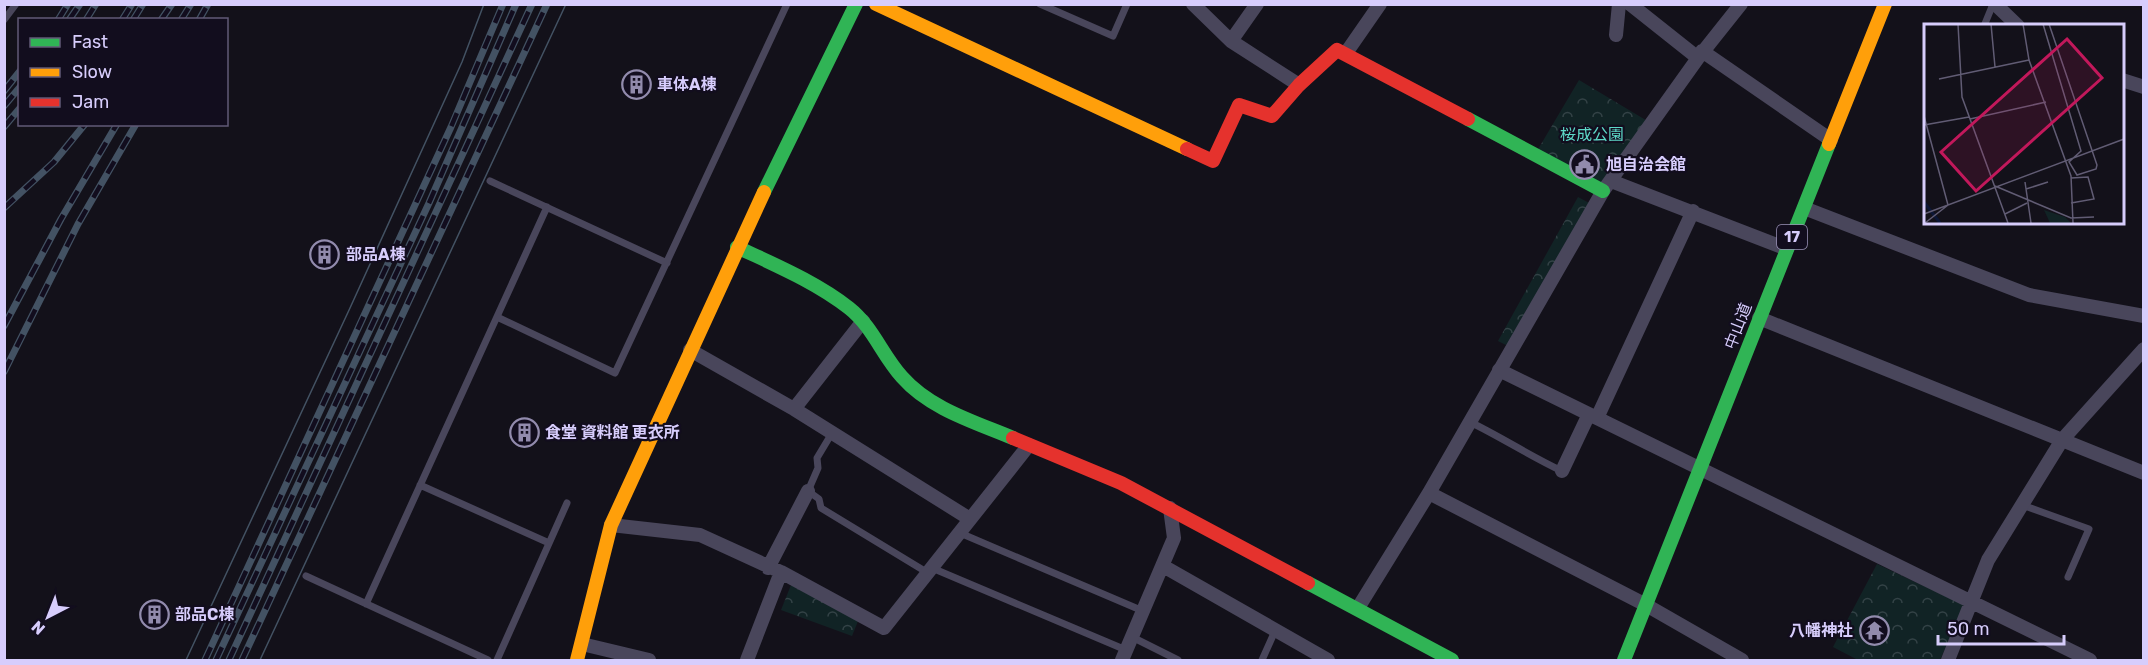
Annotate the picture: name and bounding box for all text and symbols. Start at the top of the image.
legend [18,18,228,126]
inset map [1924,24,2124,224]
text: Fast [72,31,108,53]
text: Slow [72,61,112,83]
building icon: 車体A棟 [620,68,652,100]
place label: 車体A棟 [657,75,716,94]
text: Jam [72,91,109,113]
park label: 桜成公園 [1560,125,1624,144]
public building icon: 旭自治会館 [1569,148,1601,180]
place label: 旭自治会館 [1606,155,1686,174]
road number: 17 [1777,225,1807,249]
building icon: 部品A棟 [309,238,341,270]
place label: 部品A棟 [346,245,405,264]
street label: 中山道 [1721,300,1755,352]
building icon: 食堂 資料館 更衣所 [508,416,540,448]
place label: 食堂 資料館 更衣所 [545,423,680,442]
north arrow [18,587,78,647]
building icon: 部品C棟 [138,598,170,630]
place label: 部品C棟 [175,605,234,624]
scale bar [1938,608,2064,646]
temple icon: 八幡神社 [1858,614,1890,646]
text: N [28,617,49,639]
text: 50 m [1947,618,1990,640]
place label: 八幡神社 [1789,621,1853,640]

